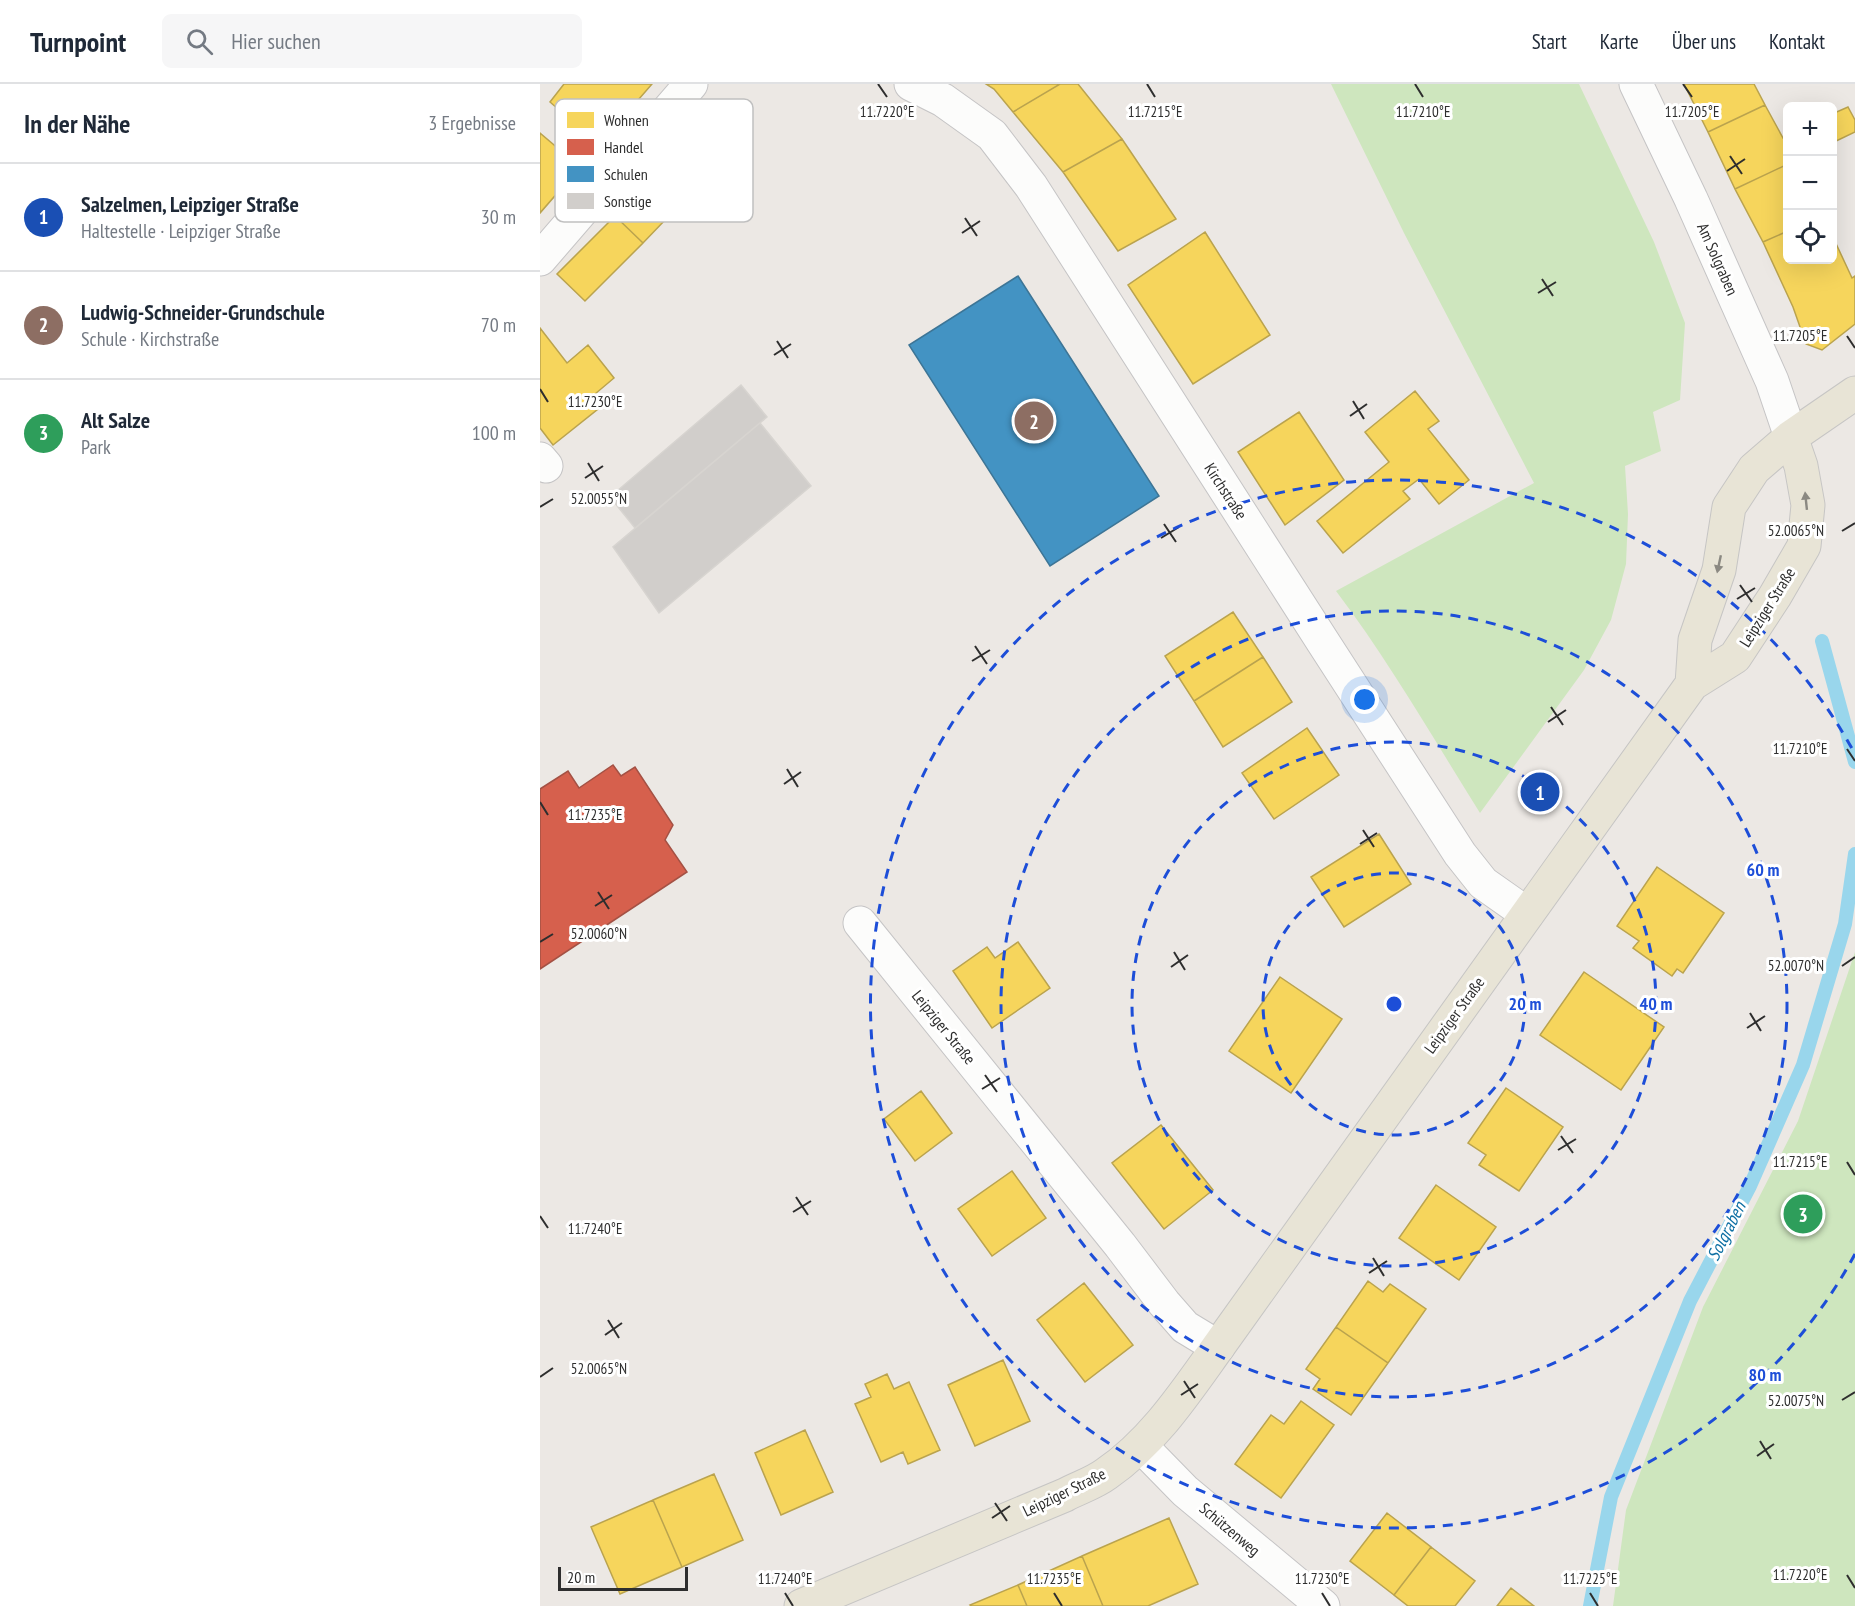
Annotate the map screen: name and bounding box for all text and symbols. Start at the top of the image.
search box [162,14,582,68]
text: Turnpoint [30,23,126,60]
icon: search [183,25,216,58]
text: Hier suchen [231,27,321,55]
text: Start [1532,28,1567,55]
text: Karte [1600,28,1639,55]
text: Über uns [1672,28,1736,55]
text: Kontakt [1769,28,1825,55]
legend [555,99,753,222]
text: 11.7220°E [860,102,914,121]
text: 11.7215°E [1128,102,1182,121]
text: 11.7210°E [1396,102,1450,121]
text: 11.7205°E [1665,102,1719,121]
map controls [1783,102,1837,264]
button: + [1783,102,1837,156]
text: In der Nähe [24,107,130,140]
text: 3 Ergebnisse [428,110,516,136]
text: Wohnen [604,110,649,130]
text: Handel [604,137,644,157]
button: − [1783,156,1837,210]
text: Schulen [604,164,648,184]
text: Salzelmen, Leipziger Straße [81,190,299,218]
text: Sonstige [604,191,652,211]
text: 1 [39,204,48,230]
text: 30 m [481,204,516,230]
button: locate [1783,210,1837,264]
text: Haltestelle · Leipziger Straße [81,218,281,244]
street label: Am Solgraben [1693,220,1743,298]
text: Ludwig-Schneider-Grundschule [81,298,325,326]
text: 2 [39,312,48,338]
text: 70 m [481,312,516,338]
text: Schule · Kirchstraße [81,326,219,352]
text: 11.7205°E [1773,326,1827,345]
text: 11.7230°E [568,392,622,411]
pin: 2 [1014,398,1054,444]
text: Alt Salze [81,406,150,434]
text: 3 [39,420,48,446]
text: 100 m [472,420,516,446]
text: Park [81,434,111,460]
street label: Kirchstraße [1200,459,1252,523]
text: 52.0055°N [571,489,627,508]
one-way arrow [1801,491,1811,510]
text: 52.0065°N [1768,521,1824,540]
one-way arrow [1714,555,1724,574]
street label: Leipziger Straße [1735,564,1799,650]
your location [1350,685,1379,714]
text: 11.7210°E [1773,739,1827,758]
pin: 1 [1520,770,1560,814]
text: 11.7235°E [568,805,622,824]
text: 60 m [1747,858,1779,881]
text: 52.0060°N [571,924,627,943]
text: 52.0070°N [1768,956,1824,975]
street label: Leipziger Straße [1420,973,1488,1057]
street label: Leipziger Straße [908,986,980,1068]
text: 20 m [1509,992,1541,1015]
text: 40 m [1640,992,1672,1015]
centre of rings [1384,994,1404,1014]
text: 11.7215°E [1773,1152,1827,1171]
pin: 3 [1784,1192,1822,1236]
water label: Solgraben [1702,1197,1751,1264]
text: 11.7240°E [568,1219,622,1238]
text: 52.0065°N [571,1359,627,1378]
text: 80 m [1749,1363,1781,1386]
text: 52.0075°N [1768,1391,1824,1410]
street label: Leipziger Straße [1019,1463,1109,1521]
street label: Schützenweg [1196,1498,1264,1560]
scale bar [558,1564,688,1592]
text: 11.7220°E [1773,1565,1827,1584]
text: 20 m [567,1567,595,1587]
text: 11.7240°E [758,1569,812,1588]
text: 11.7235°E [1027,1569,1081,1588]
text: 11.7230°E [1295,1569,1349,1588]
text: 11.7225°E [1563,1569,1617,1588]

